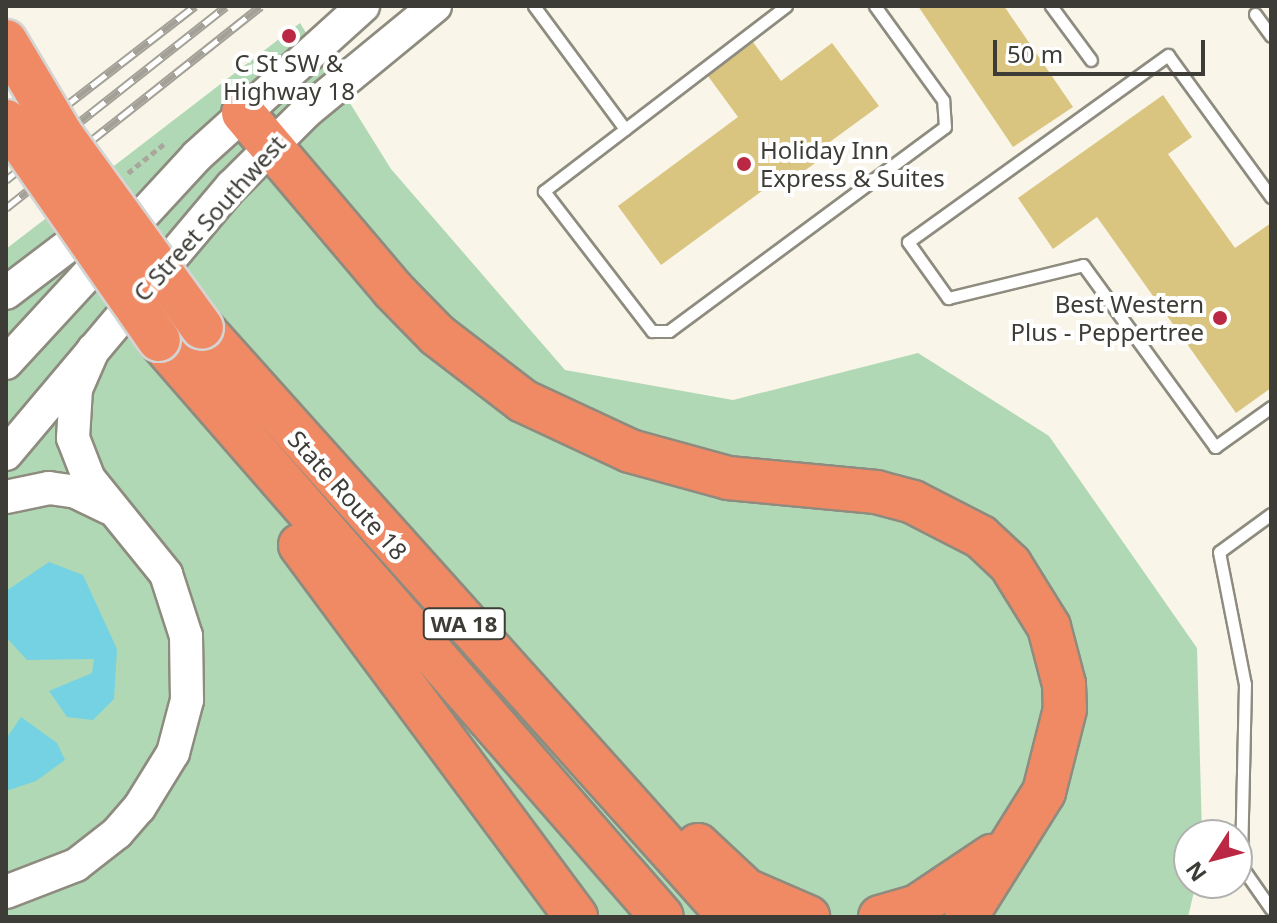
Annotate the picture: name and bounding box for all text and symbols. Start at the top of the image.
scale bar [997,24,1209,74]
marker: C St SW & Highway 18 [280,27,298,45]
text: 50 m [1007,37,1063,70]
place label: C St SW & Highway 18 [223,49,355,105]
street label: C Street Southwest [127,129,291,307]
place label: Holiday Inn Express & Suites [760,136,945,192]
marker: Holiday Inn Express & Suites [735,155,753,173]
place label: Best Western Plus - Peppertree [1011,290,1204,346]
marker: Best Western Plus - Peppertree [1211,309,1229,327]
street label: State Route 18 [282,424,414,566]
road number: WA 18 [422,606,506,642]
north arrow [1173,819,1253,899]
text: N [1178,856,1213,888]

